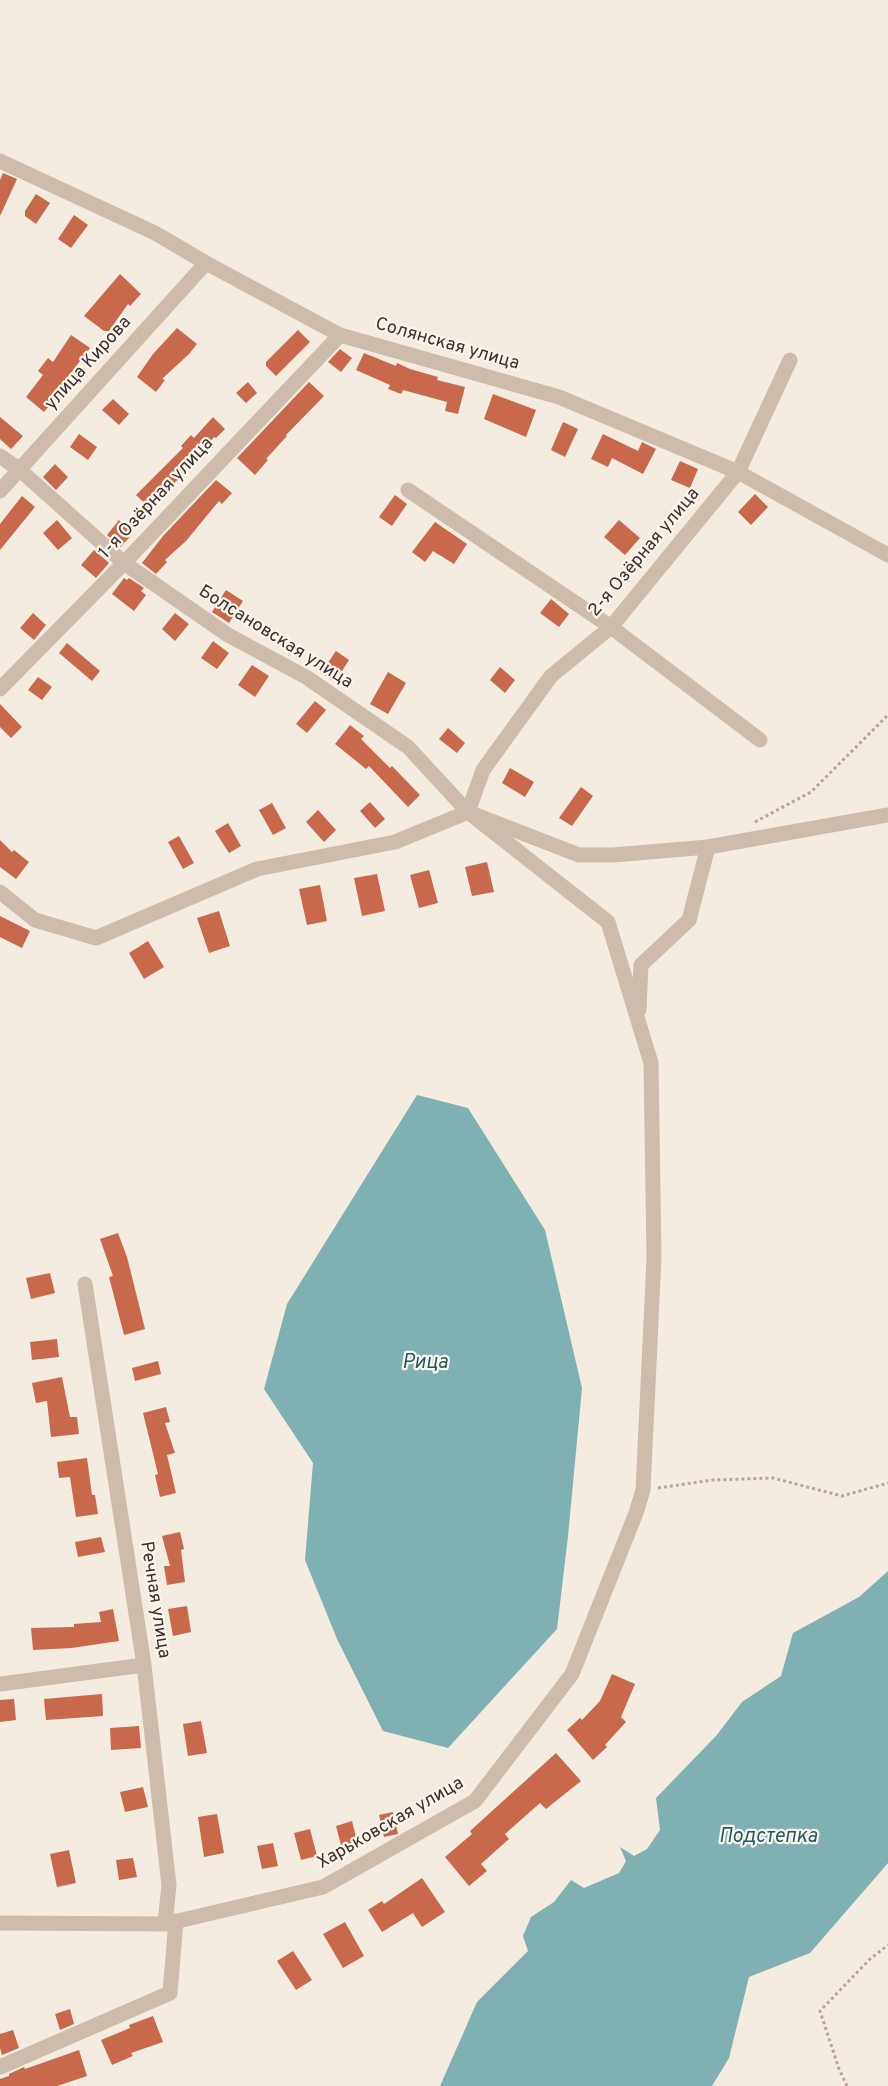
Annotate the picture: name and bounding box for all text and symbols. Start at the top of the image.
street label: улица Кирова [41,313,137,415]
street label: Солянская улица [373,314,521,376]
street label: 1-я Озёрная улица [95,434,219,564]
street label: 2-я Озёрная улица [585,484,705,622]
street label: Болсановская улица [194,582,356,694]
water label: Рица [402,1352,448,1376]
street label: Речная улица [134,1540,174,1660]
street label: Харьковская улица [314,1773,468,1875]
water label: Подстепка [719,1826,817,1850]

